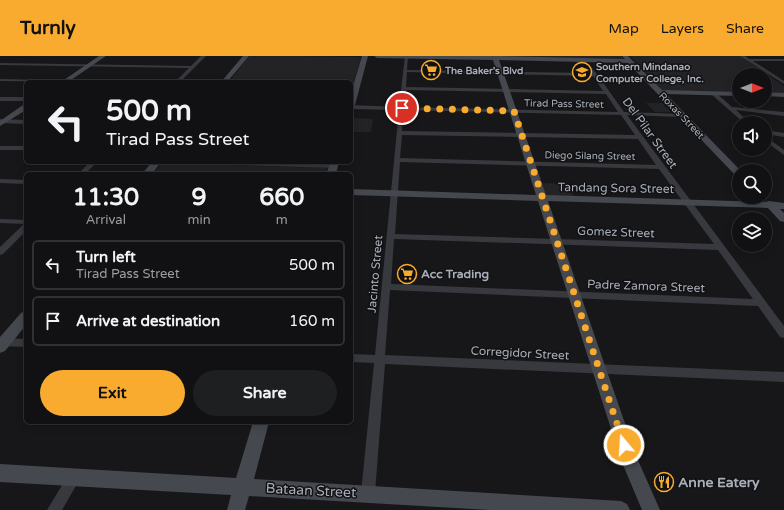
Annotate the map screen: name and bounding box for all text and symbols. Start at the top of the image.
text: Turnly [20,17,76,39]
text: Map [609,20,639,37]
text: Layers [661,20,704,37]
text: Share [726,20,764,37]
supermarket icon: The Baker’s Blvd [420,59,442,81]
school or university icon: Southern Mindanao Computer College, Inc. [571,61,593,83]
place label: Southern Mindanao Computer College, Inc. [596,61,704,85]
place label: The Baker’s Blvd [444,65,523,77]
north arrow [732,68,772,108]
map controls [732,68,772,252]
street label: Roxas Street [656,90,707,142]
pin [385,91,419,125]
text: 500 m [106,94,192,128]
street label: Del Pilar Street [620,95,681,172]
icon: left [40,96,92,148]
icon: arrive [391,97,413,119]
street label: Tirad Pass Street [524,97,604,111]
button: sound [732,116,772,156]
text: Tirad Pass Street [106,128,249,150]
street label: Diego Silang Street [544,149,636,163]
button: search [732,164,772,204]
street label: Tandang Sora Street [558,180,675,196]
text: 11:30 [73,183,139,212]
text: 9 [192,183,207,212]
text: 660 [259,183,304,212]
text: Arrival [86,212,126,228]
text: min [188,212,211,228]
text: m [276,212,288,228]
button: layers [732,212,772,252]
street label: Gomez Street [577,224,655,240]
street label: Jacinto Street [365,234,385,314]
text: Turn left [76,248,136,266]
icon: left [42,254,64,276]
text: 500 m [289,256,335,274]
supermarket icon: Acc Trading [396,263,418,285]
text: Tirad Pass Street [76,266,180,282]
place label: Acc Trading [421,267,489,282]
street label: Padre Zamora Street [587,277,706,295]
icon: arrive [42,310,64,332]
text: Arrive at destination [76,312,220,330]
text: 160 m [289,312,335,330]
street label: Corregidor Street [470,343,570,363]
button: Exit [40,370,185,416]
button: Share [193,370,337,416]
position arrow [603,424,645,466]
restaurant icon: Anne Eatery [653,471,675,493]
place label: Anne Eatery [678,474,760,491]
street label: Bataan Street [265,480,357,501]

